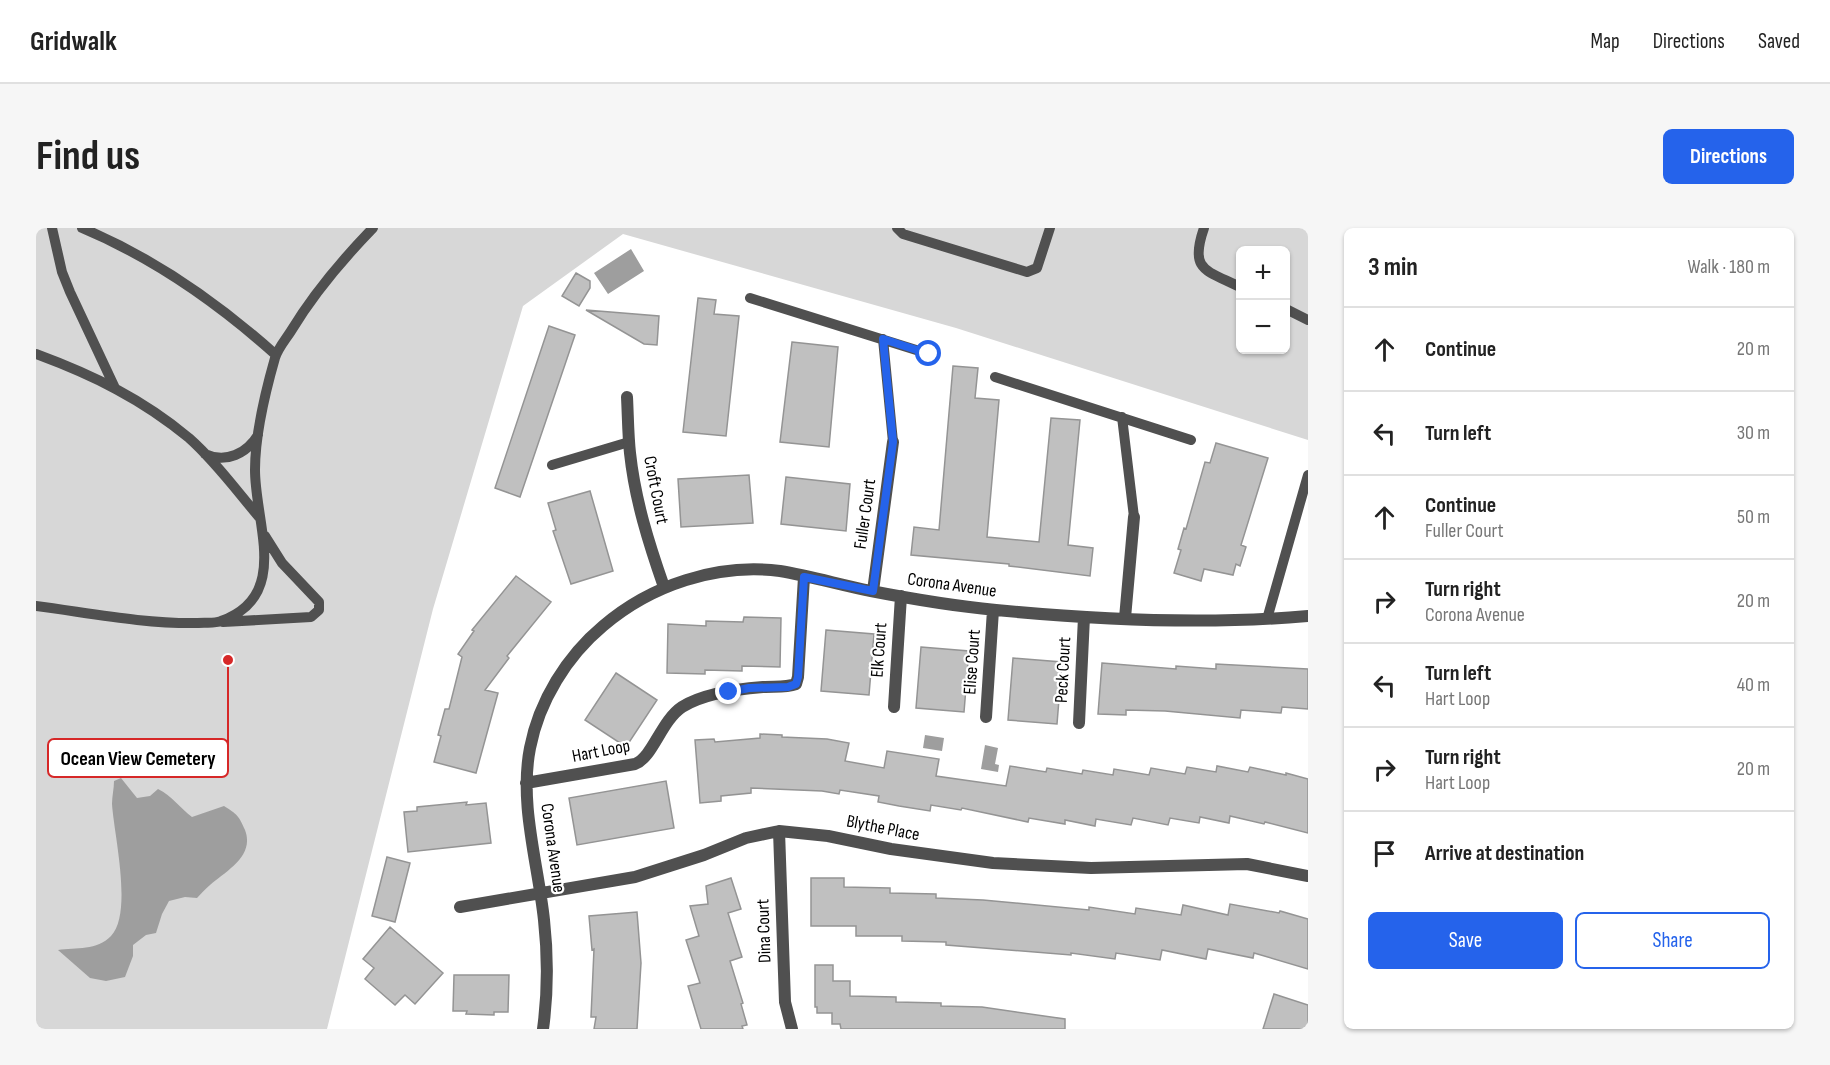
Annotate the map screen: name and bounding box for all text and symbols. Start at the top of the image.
text: Gridwalk [30,25,117,58]
text: Map [1590,29,1620,54]
text: Directions [1653,29,1725,54]
text: Saved [1758,29,1800,54]
button: Directions [1663,129,1794,184]
text: Find us [36,131,140,182]
map controls [1236,246,1290,354]
button: + [1236,246,1290,300]
text: 3 min [1368,252,1418,283]
text: Walk · 180 m [1687,255,1770,279]
button: − [1236,300,1290,354]
icon: ahead [1368,333,1401,366]
text: Continue [1425,336,1496,363]
text: 20 m [1737,337,1770,361]
route start [915,340,941,366]
icon: left [1368,417,1401,450]
text: Turn left [1425,420,1491,447]
text: 30 m [1737,421,1770,445]
street label: Croft Court [639,454,673,526]
street label: Fuller Court [850,477,880,550]
text: Continue [1425,492,1496,519]
icon: ahead [1368,501,1401,534]
text: 50 m [1737,505,1770,529]
text: Fuller Court [1425,519,1504,543]
street label: Corona Avenue [906,568,998,602]
text: Turn right [1425,576,1501,603]
icon: right [1368,585,1401,618]
text: 20 m [1737,589,1770,613]
text: Corona Avenue [1425,603,1525,627]
street label: Elk Court [867,621,891,678]
street label: Elise Court [959,628,985,695]
street label: Peck Court [1051,636,1075,704]
text: Turn left [1425,660,1491,687]
icon: left [1368,669,1401,702]
text: 40 m [1737,673,1770,697]
route end [715,678,741,704]
text: Hart Loop [1425,687,1490,711]
street label: Hart Loop [570,735,632,767]
callout: Ocean View Cemetery [48,739,228,777]
text: Turn right [1425,744,1501,771]
text: Ocean View Cemetery [60,747,216,771]
icon: right [1368,753,1401,786]
text: 20 m [1737,757,1770,781]
text: Hart Loop [1425,771,1490,795]
street label: Corona Avenue [536,802,570,894]
street label: Blythe Place [845,811,921,845]
icon: arrive [1368,837,1401,870]
text: Arrive at destination [1425,840,1584,867]
street label: Dina Court [752,898,776,963]
button: Save [1368,912,1563,969]
button: Share [1575,912,1770,969]

